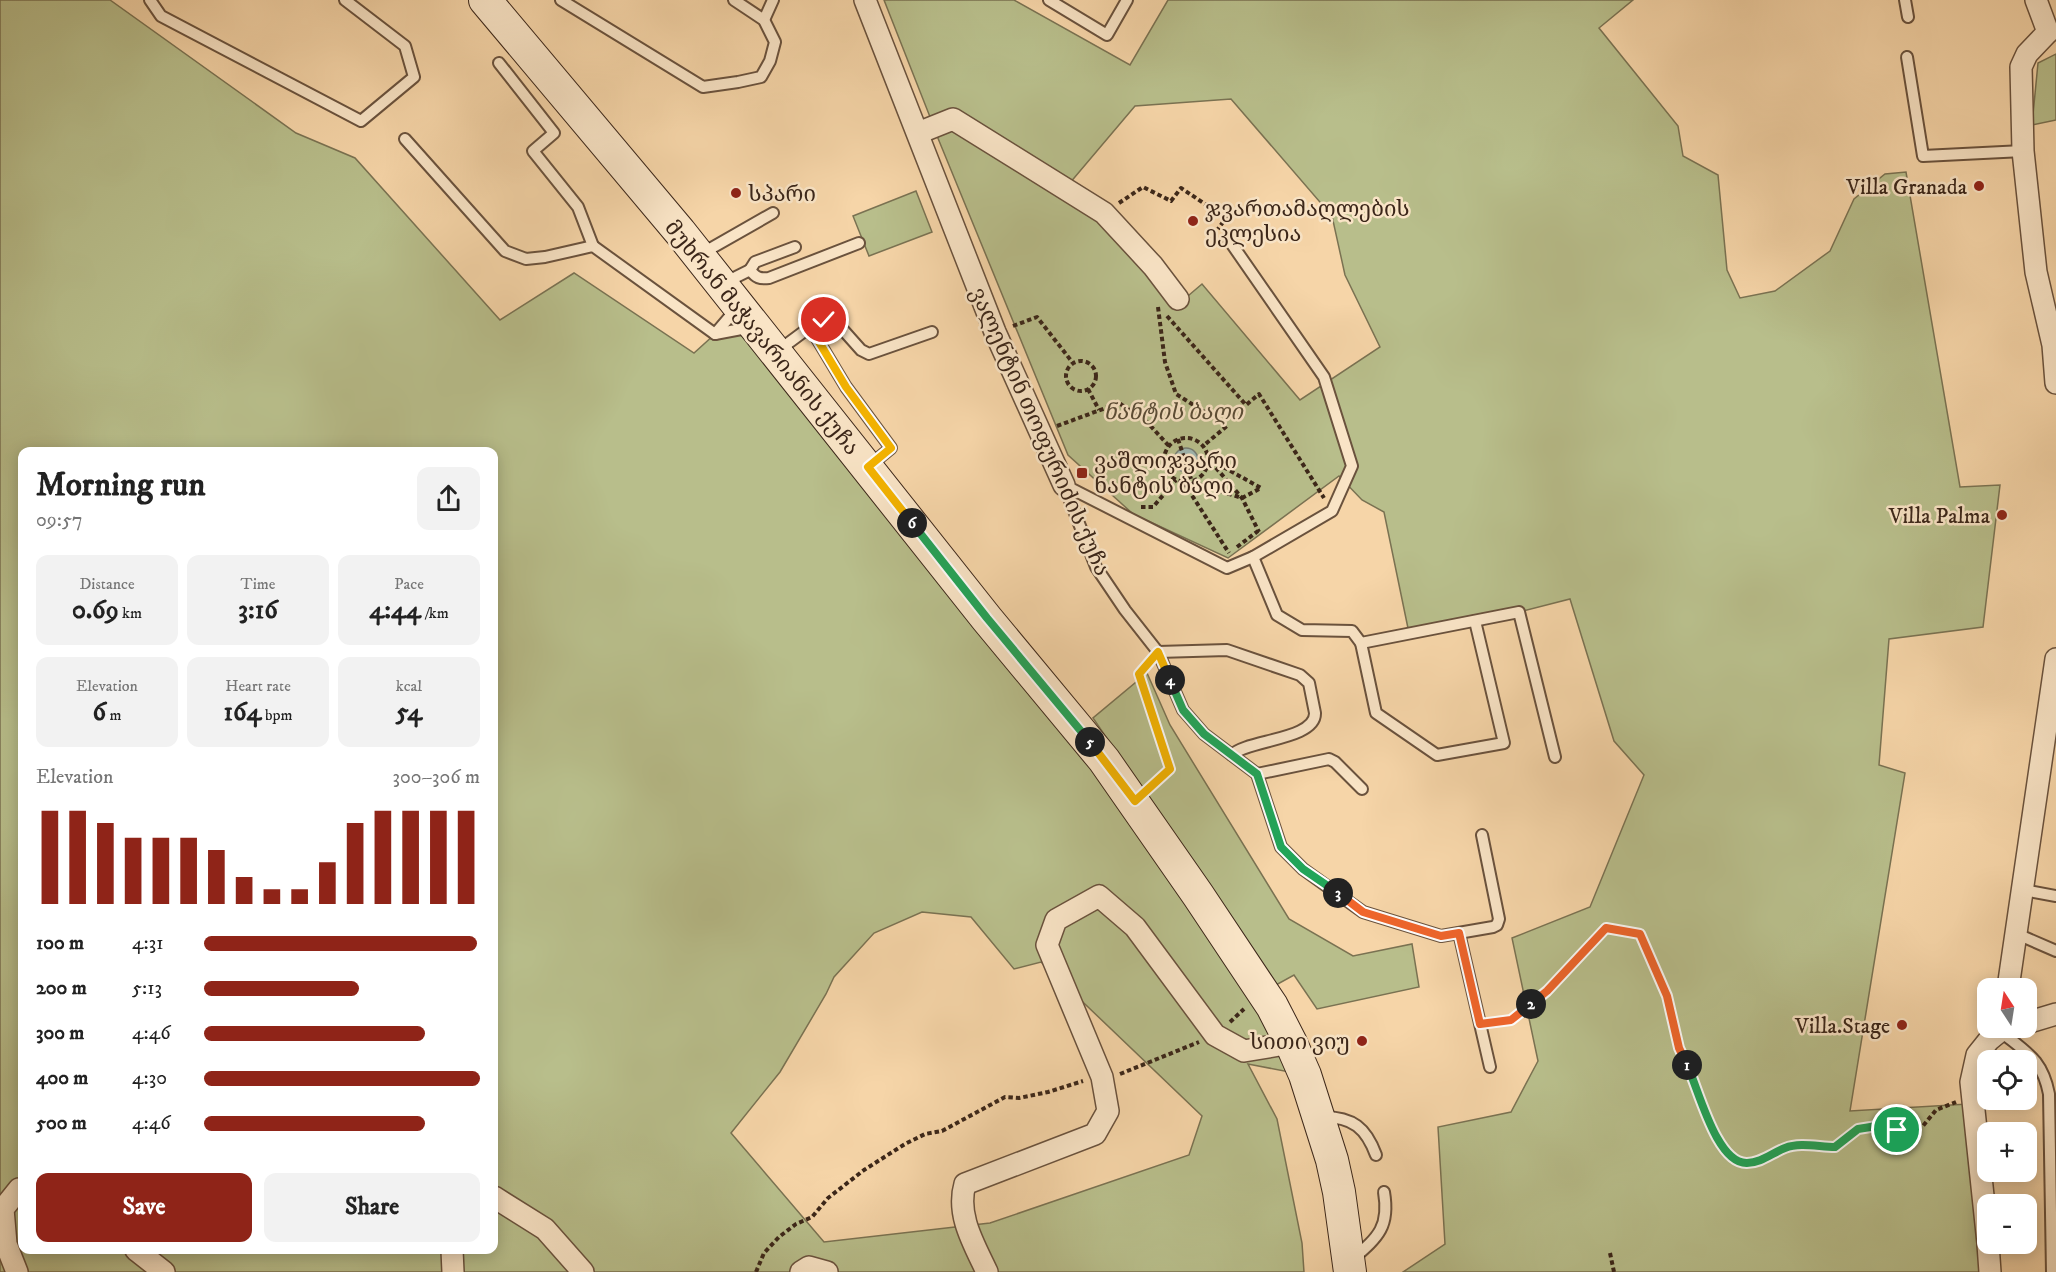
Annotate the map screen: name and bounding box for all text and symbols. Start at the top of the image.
place label: Villa Granada [1845,174,1968,201]
marker: Villa Granada [1972,179,1986,193]
place label: სპარი [748,181,816,208]
marker: სპარი [729,186,743,200]
place label: ჯვართამაღლების ეკლესია [1205,196,1410,248]
marker: ჯვართამაღლების ეკლესია [1186,214,1200,228]
street label: მუხრან მაჭავარიანის ქუჩა [659,215,865,461]
street label: ვალენტინ თოფურიძის ქუჩა [964,283,1116,580]
pin [798,294,849,345]
icon: check [807,303,840,336]
park label: ნანტის ბაღი [1103,399,1244,426]
place label: ვაშლიჯვარი ნანტის ბაღი [1094,448,1237,500]
text: Morning run [36,465,205,506]
marker: ვაშლიჯვარი ნანტის ბაღი [1075,466,1089,480]
button: share [417,467,480,530]
place label: Villa Palma [1888,503,1991,530]
text: 09:57 [36,508,82,533]
pin: 6 [897,508,927,538]
marker: Villa Palma [1995,508,2009,522]
text: 6 [908,513,916,533]
text: Distance [79,574,135,594]
text: Time [241,574,275,594]
text: Pace [394,574,424,594]
text: 0.69 [72,594,119,627]
text: 3:16 [238,594,278,627]
text: 4:44 [369,594,421,627]
text: km [119,603,142,623]
text: /km [421,603,449,623]
pin: 4 [1155,665,1185,695]
text: 4 [1165,670,1175,690]
text: Elevation [76,676,138,696]
text: Heart rate [225,676,291,696]
text: kcal [396,676,422,696]
text: 6 [93,696,106,729]
text: 164 [224,696,261,729]
text: 54 [396,696,422,729]
text: m [106,705,122,725]
text: bpm [261,705,292,725]
pin: 5 [1075,727,1105,757]
text: 5 [1086,732,1094,752]
text: Elevation [36,765,113,790]
text: 300–306 m [393,765,480,790]
pin: 3 [1323,878,1353,908]
text: 3 [1335,883,1341,903]
text: 100 m [36,931,84,956]
text: 4:31 [132,931,164,956]
text: 200 m [36,976,87,1001]
text: 5:13 [132,976,162,1001]
north arrow [1977,978,2037,1038]
map controls [1977,978,2037,1254]
pin: 2 [1516,989,1546,1019]
text: 2 [1527,994,1535,1014]
place label: Villa.Stage [1794,1013,1890,1040]
marker: Villa.Stage [1895,1018,1909,1032]
text: 300 m [36,1021,84,1046]
text: 4:46 [132,1021,171,1046]
place label: სითი ვიუ [1250,1029,1350,1056]
marker: სითი ვიუ [1355,1034,1369,1048]
pin: 1 [1672,1050,1702,1080]
button: locate [1977,1050,2037,1110]
text: 1 [1684,1055,1690,1075]
text: 400 m [36,1066,88,1091]
text: 4:30 [132,1066,167,1091]
pin [1871,1104,1922,1155]
text: 500 m [36,1111,87,1136]
text: 4:46 [132,1111,171,1136]
icon: arrive [1880,1113,1913,1146]
button: + [1977,1122,2037,1182]
button: Save [36,1173,252,1242]
button: Share [264,1173,480,1242]
button: − [1977,1194,2037,1254]

